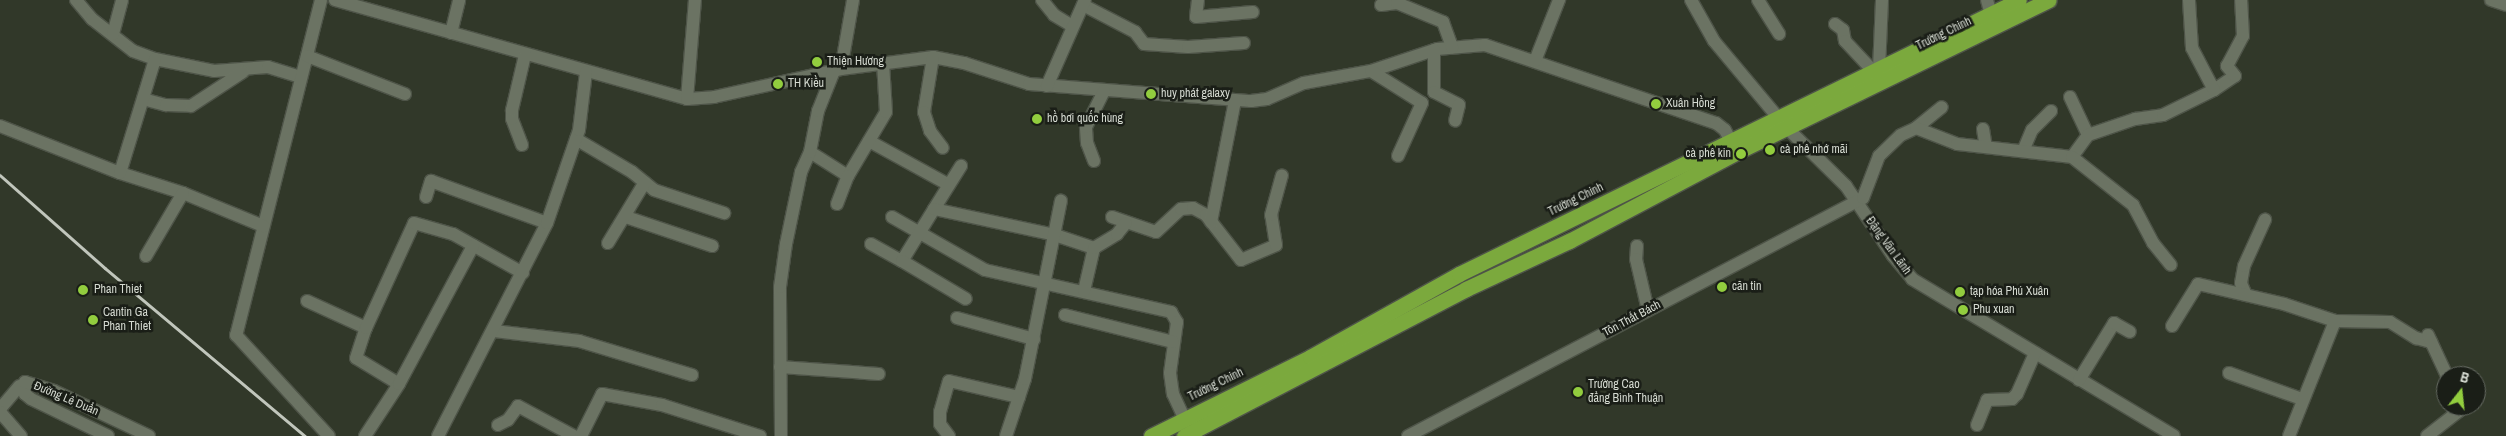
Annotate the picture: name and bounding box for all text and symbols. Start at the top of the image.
street label: Trường Chinh [1914,14,1974,54]
place label: Thiện Hương [827,55,884,69]
marker: Thiện Hương [811,56,823,68]
place label: TH Kiều [788,77,824,91]
marker: TH Kiều [772,78,784,90]
place label: huy phát galaxy [1161,87,1230,101]
marker: huy phát galaxy [1145,88,1157,100]
place label: Xuân Hồng [1666,97,1715,111]
marker: Xuân Hồng [1650,98,1662,110]
place label: hồ bơi quốc hùng [1047,112,1123,126]
marker: hồ bơi quốc hùng [1031,113,1043,125]
place label: cà phê nhớ mãi [1780,143,1848,157]
marker: cà phê nhớ mãi [1764,144,1776,156]
place label: cà phê kin [1686,147,1731,161]
marker: cà phê kin [1735,148,1747,160]
street label: Trường Chinh [1546,180,1606,220]
street label: Đặng Văn Lãnh [1862,214,1914,278]
place label: căn tin [1732,280,1762,294]
marker: căn tin [1716,281,1728,293]
marker: Phan Thiet [76,283,90,297]
place label: Phan Thiet [94,283,142,297]
place label: tạp hóa Phú Xuân [1970,285,2049,299]
marker: tạp hóa Phú Xuân [1954,286,1966,298]
street label: Tôn Thất Bách [1601,298,1663,340]
place label: Phu xuan [1973,303,2015,317]
marker: Phu xuan [1957,304,1969,316]
place label: Cantin Ga Phan Thiet [103,306,151,334]
marker: Cantin Ga Phan Thiet [87,314,99,326]
street label: Trường Chinh [1186,365,1246,405]
north arrow [2436,366,2486,416]
text: B [2458,368,2471,387]
place label: Trường Cao đẳng Bình Thuận [1588,378,1664,406]
street label: Đường Lê Duẩn [31,379,101,419]
marker: Trường Cao đẳng Bình Thuận [1572,386,1584,398]

